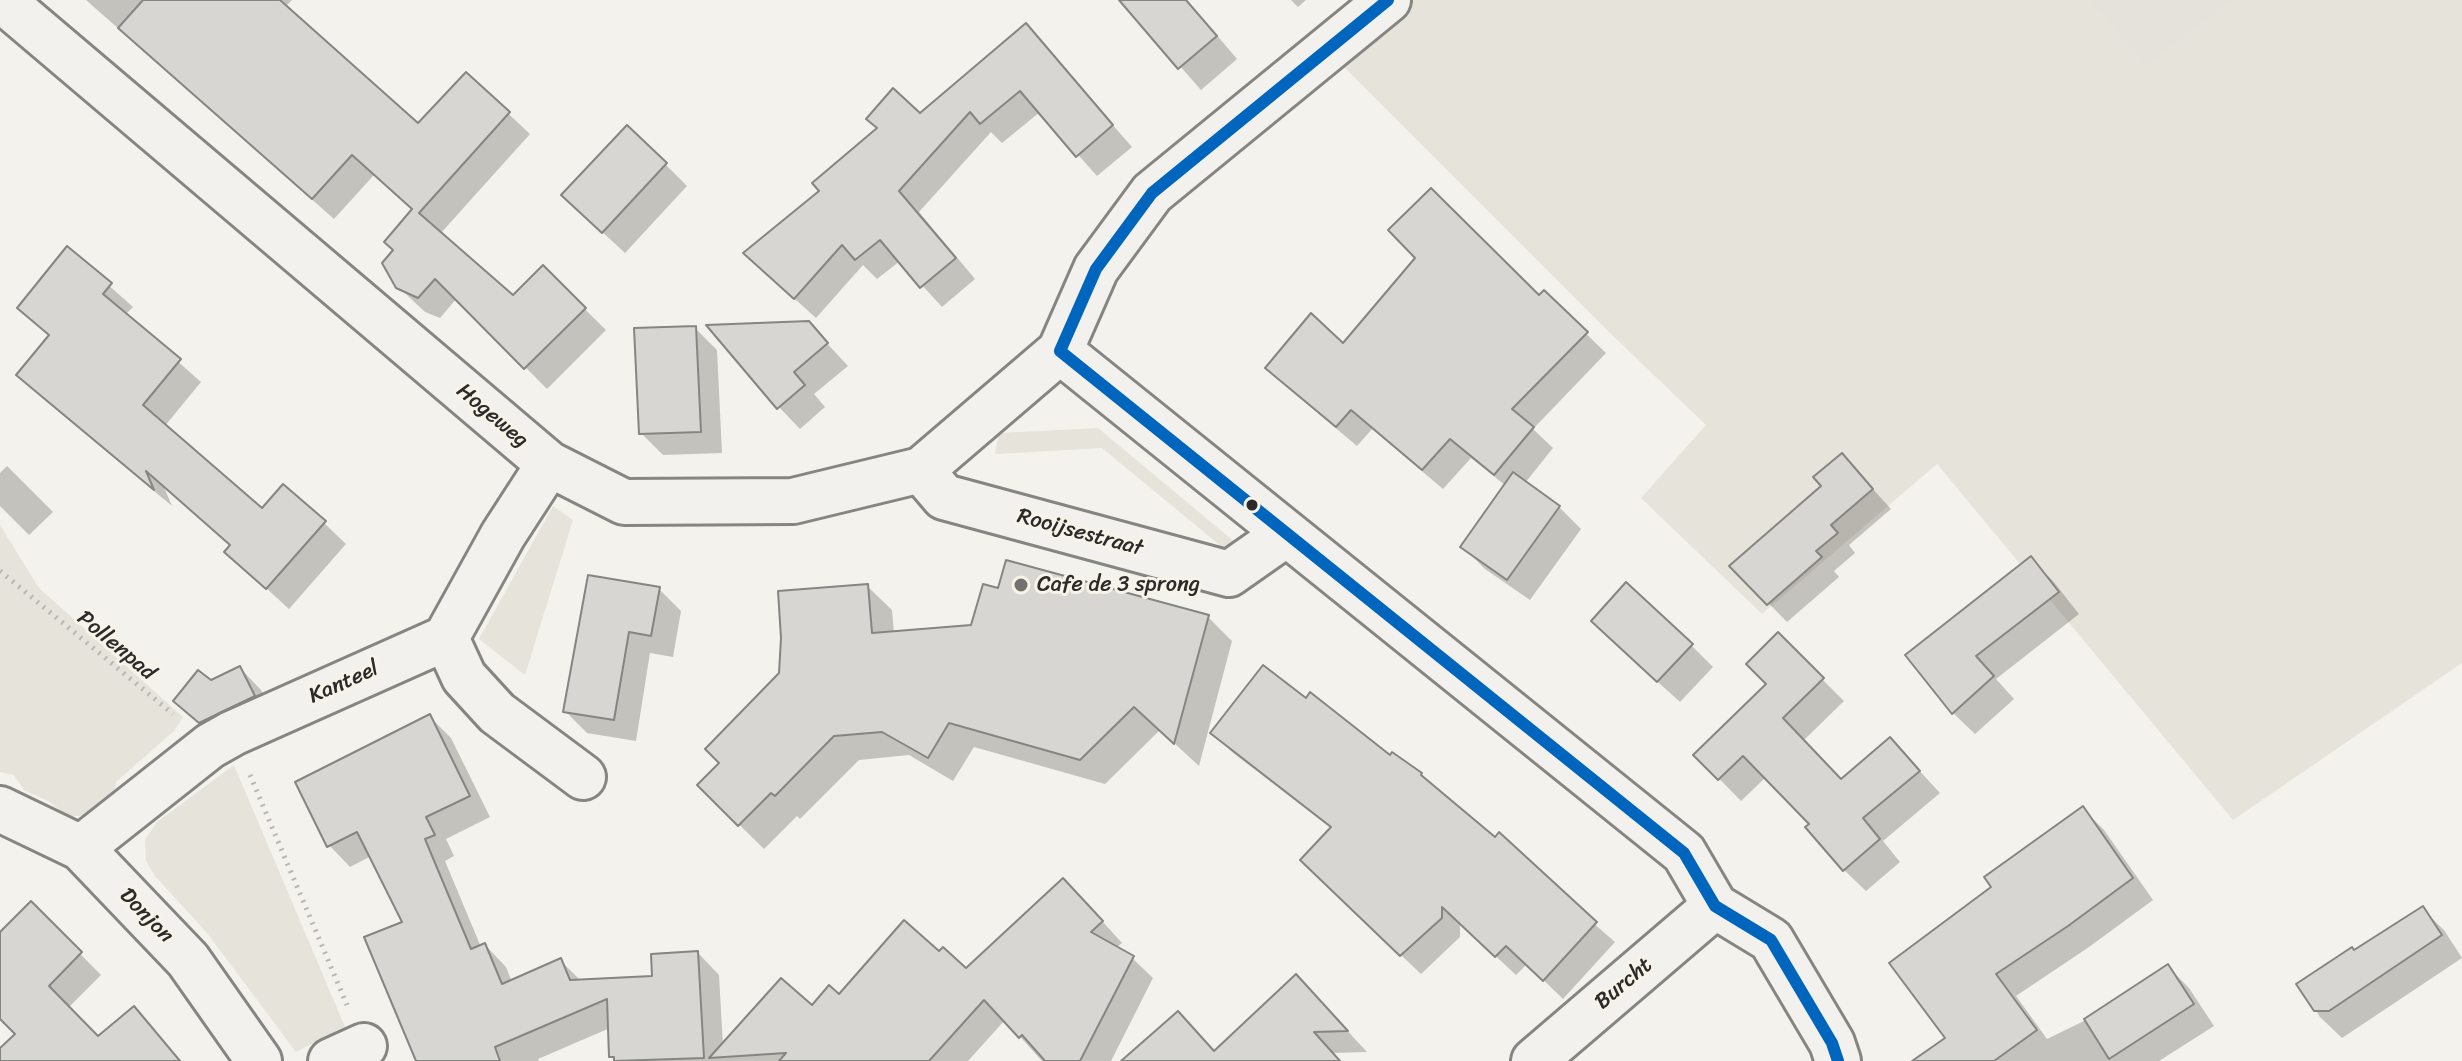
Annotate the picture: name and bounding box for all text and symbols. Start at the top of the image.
street label: Hogeweg [451,378,533,454]
unlabelled marker [1244,497,1260,513]
street label: Rooijsestraat [1014,504,1146,562]
place label: Cafe de 3 sprong [1037,572,1200,598]
marker: Cafe de 3 sprong [1012,576,1030,594]
street label: Pollenpad [71,605,161,687]
street label: Kanteel [305,656,383,710]
street label: Donjon [113,883,179,949]
street label: Burcht [1590,952,1658,1016]

